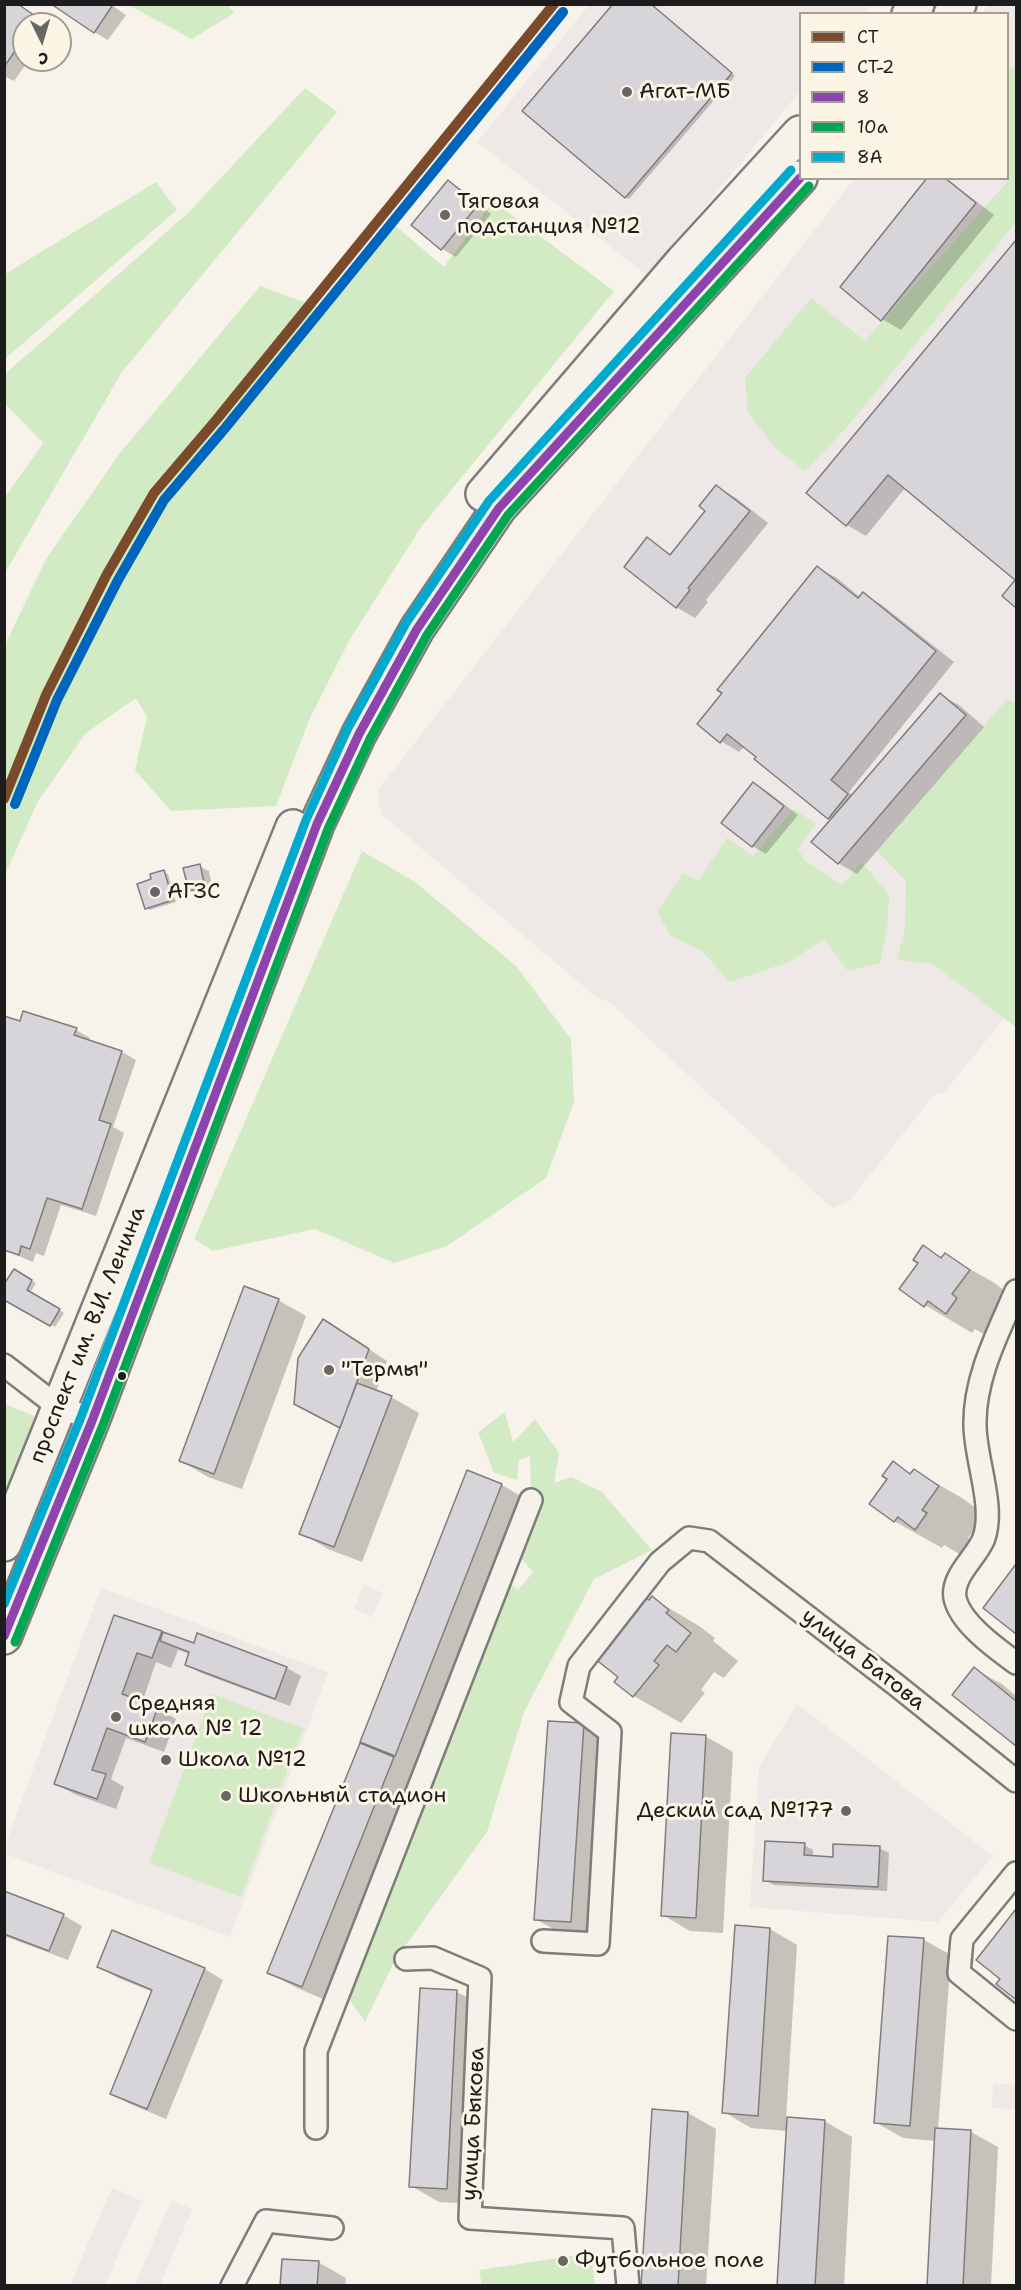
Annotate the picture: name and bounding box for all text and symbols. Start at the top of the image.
north arrow [12,12,72,72]
legend [799,12,1009,180]
text: СТ [857,25,879,49]
text: С [38,48,49,69]
text: СТ-2 [857,55,894,79]
place label: Агат-МБ [639,79,731,105]
marker: Агат-МБ [620,85,634,99]
text: 8 [857,85,870,109]
text: 10а [857,115,888,139]
text: 8А [857,145,883,169]
place label: Тяговая подстанция №12 [457,189,641,240]
marker: Тяговая подстанция №12 [438,208,452,222]
place label: АГЗС [167,879,221,905]
marker: АГЗС [148,885,162,899]
street label: проспект им. В.И. Ленина [24,1203,152,1467]
place label: "Термы" [341,1357,428,1383]
marker: "Термы" [322,1363,336,1377]
unlabelled marker [116,1370,128,1382]
street label: улица Батова [796,1603,930,1717]
place label: Средняя школа № 12 [128,1691,263,1742]
marker: Средняя школа № 12 [109,1710,123,1724]
place label: Школа №12 [178,1747,307,1773]
marker: Школа №12 [159,1753,173,1767]
place label: Школьный стадион [238,1783,446,1809]
marker: Школьный стадион [219,1789,233,1803]
place label: Деский сад №177 [637,1798,834,1824]
marker: Деский сад №177 [839,1804,853,1818]
street label: улица Быкова [457,2046,491,2202]
place label: Футбольное поле [575,2248,764,2274]
marker: Футбольное поле [556,2254,570,2268]

